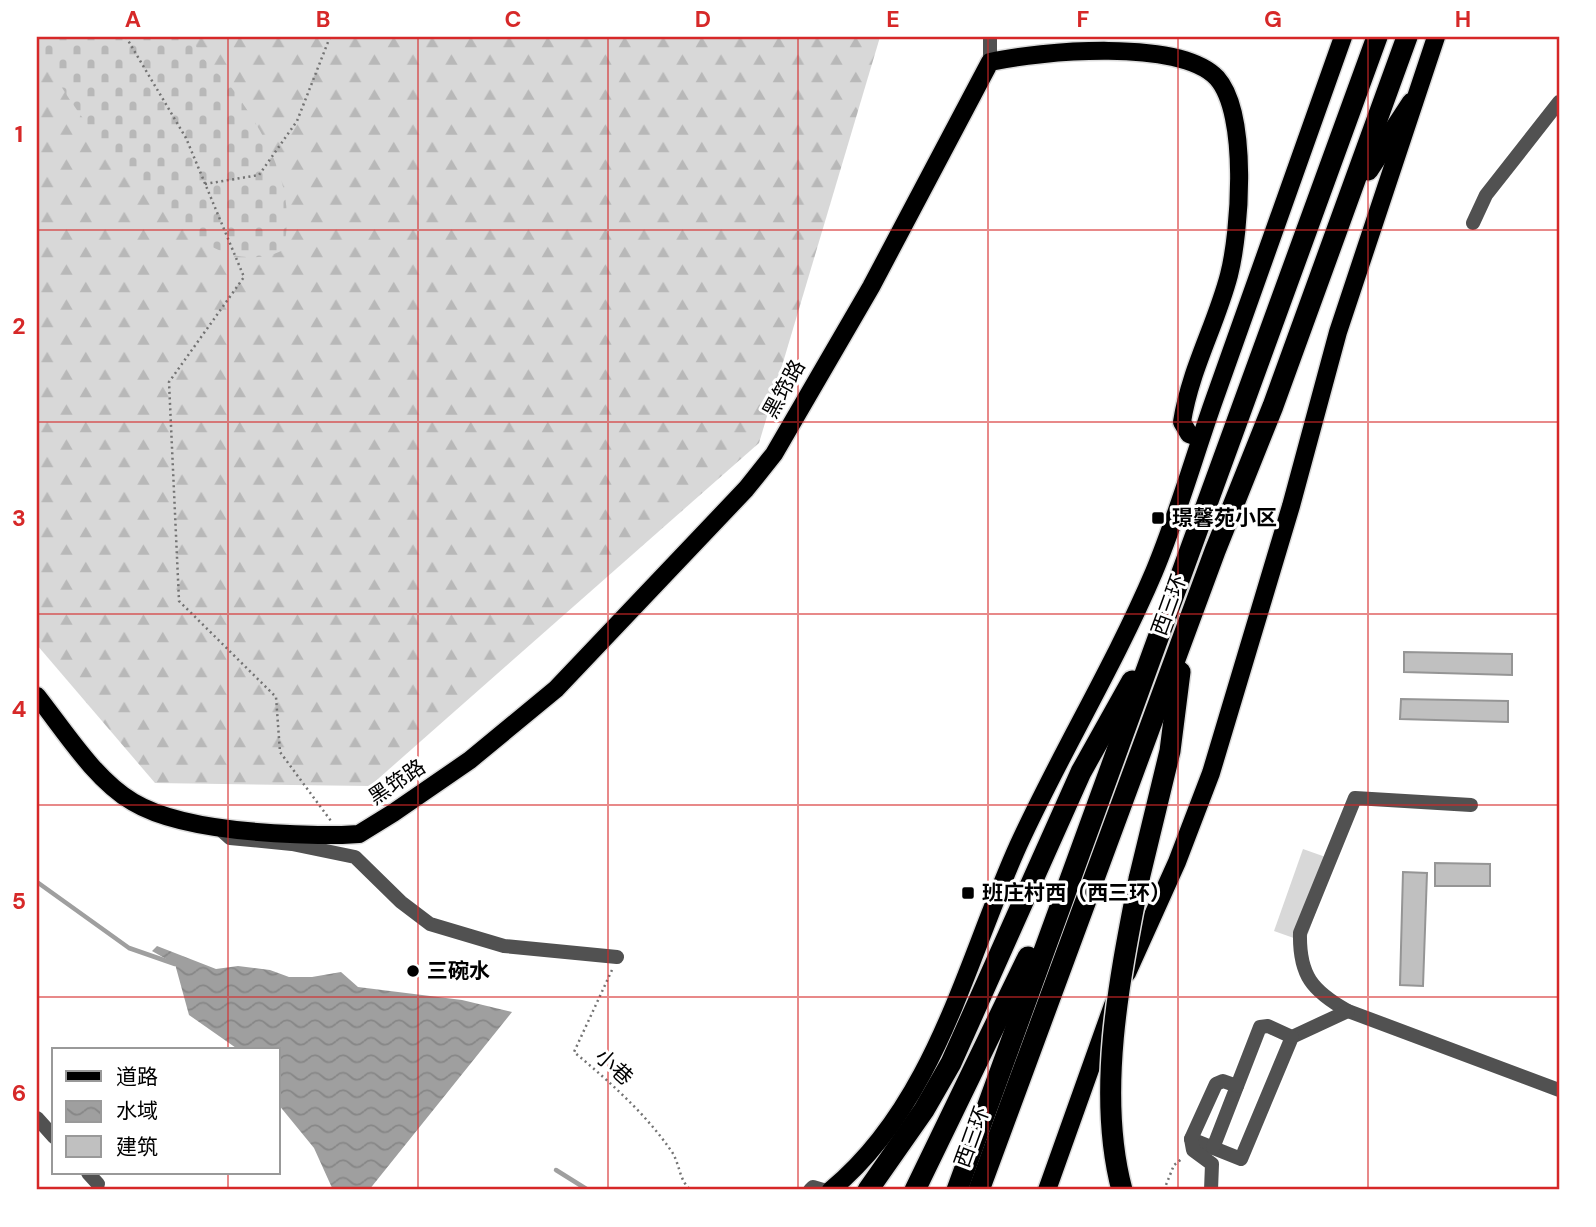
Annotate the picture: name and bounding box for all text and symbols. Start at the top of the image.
text: A [125,4,141,34]
text: B [316,4,330,34]
text: C [505,4,521,34]
text: D [695,4,711,34]
text: E [886,4,900,34]
text: F [1077,4,1090,34]
text: G [1264,4,1282,34]
text: H [1455,4,1471,34]
text: 1 [15,119,23,149]
text: 2 [12,311,26,341]
street label: 黑筇路 [756,355,812,423]
text: 3 [12,503,26,533]
place label: 璟馨苑小区 [1172,504,1277,532]
marker: 璟馨苑小区 [1150,510,1166,526]
street label: 西三环 [1145,571,1193,639]
text: 4 [12,694,27,724]
street label: 黑筇路 [363,753,431,811]
place label: 班庄村西（西三环） [982,879,1171,907]
marker: 班庄村西（西三环） [960,885,976,901]
text: 5 [12,886,26,916]
place label: 三碗水 [427,957,490,985]
marker: 三碗水 [405,963,421,979]
street label: 小巷 [589,1043,639,1091]
legend [52,1048,280,1174]
text: 道路 [116,1063,158,1091]
text: 6 [12,1078,26,1108]
text: 水域 [116,1097,158,1125]
street label: 西三环 [948,1103,996,1171]
text: 建筑 [116,1133,158,1161]

